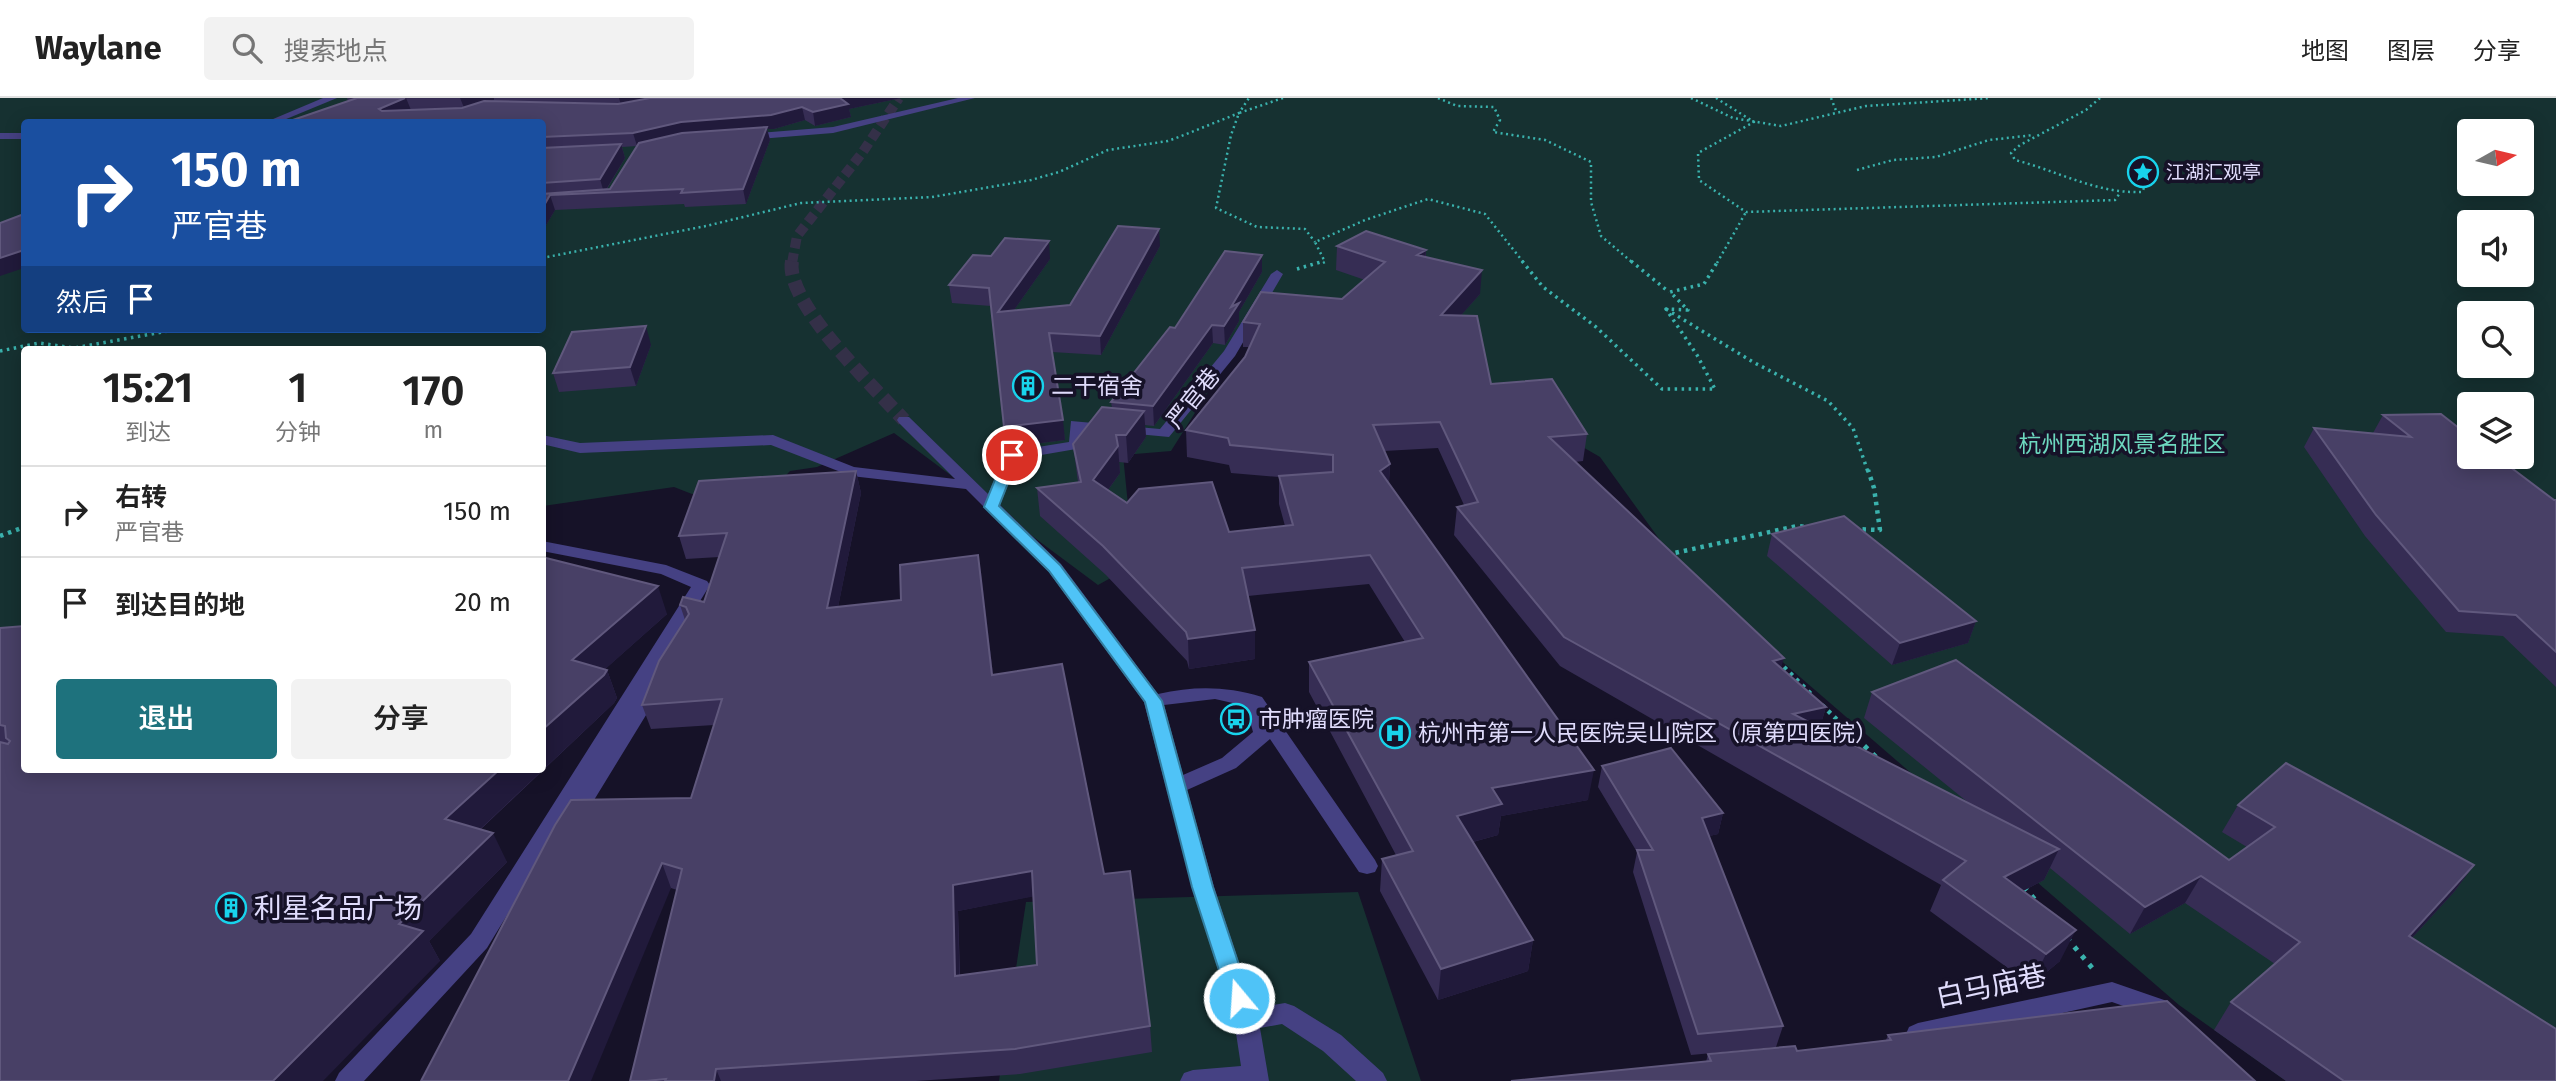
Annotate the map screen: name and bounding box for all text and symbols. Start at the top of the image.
search box [204,17,694,80]
text: Waylane [35,28,162,68]
icon: search [228,29,266,67]
text: 搜索地点 [284,36,388,67]
text: 地图 [2301,37,2349,65]
text: 图层 [2387,37,2435,65]
text: 分享 [2473,37,2521,65]
north arrow [2457,119,2534,196]
map controls [2457,119,2534,469]
text: 150 m [171,140,302,199]
icon: right [56,147,147,238]
place icon: 江湖汇观亭 [2126,155,2160,189]
place label: 江湖汇观亭 [2166,161,2261,184]
text: 严官巷 [171,207,267,245]
button: sound [2457,210,2534,287]
icon: arrive [122,280,160,318]
text: 然后 [56,287,108,318]
button: search [2457,301,2534,378]
street label: 严官巷 [1160,362,1226,434]
text: 15:21 [102,363,193,413]
text: 1 [288,363,307,413]
text: 170 [402,366,465,416]
building icon: 二干宿舍 [1011,369,1045,403]
place label: 二干宿舍 [1051,372,1143,400]
button: layers [2457,392,2534,469]
text: m [424,416,443,444]
text: 到达 [125,418,171,446]
text: 分钟 [275,418,321,446]
pin [982,425,1042,485]
park label: 杭州西湖风景名胜区 [2019,430,2226,458]
icon: arrive [993,436,1031,474]
text: 右转 [115,482,167,513]
icon: right [56,493,94,531]
text: 150 m [443,496,511,527]
text: 严官巷 [115,518,184,546]
icon: arrive [56,584,94,622]
text: 20 m [454,587,511,618]
text: 到达目的地 [115,590,245,621]
button: 退出 [56,679,277,759]
button: 分享 [291,679,511,759]
bus stop icon: 市肿瘤医院 [1219,702,1253,736]
place label: 市肿瘤医院 [1259,705,1374,733]
hospital icon: 杭州市第一人民医院吴山院区（原第四医院） [1378,716,1412,750]
place label: 杭州市第一人民医院吴山院区（原第四医院） [1418,719,1878,747]
building icon: 利星名品广场 [214,891,248,925]
place label: 利星名品广场 [254,892,422,925]
street label: 白马庙巷 [1933,958,2049,1014]
position arrow [1202,961,1276,1035]

